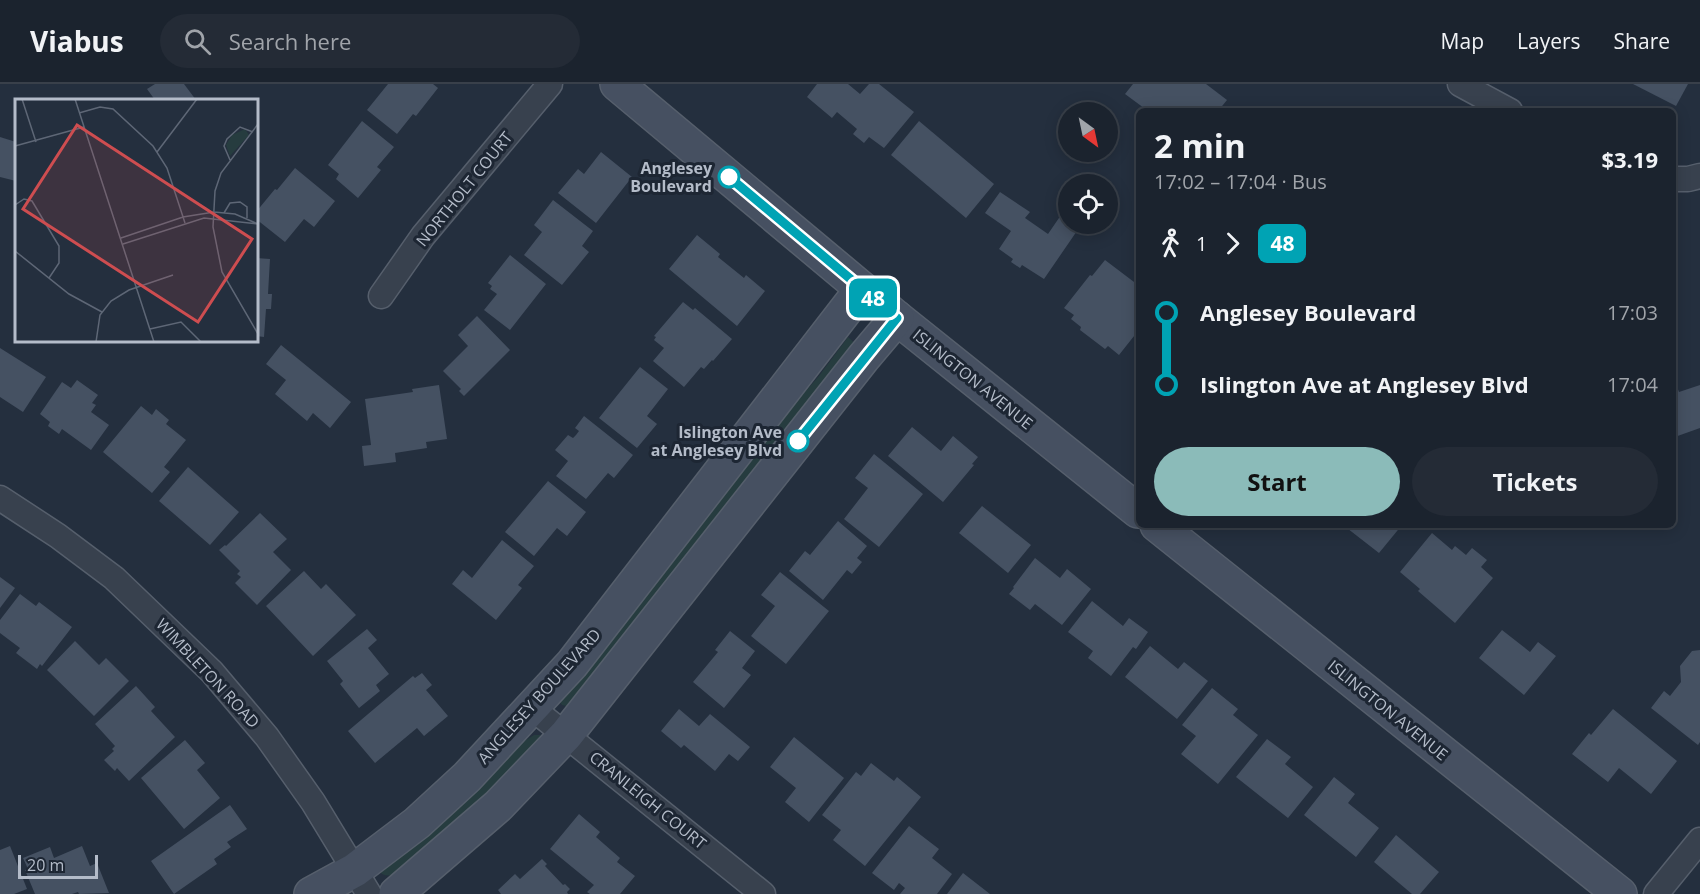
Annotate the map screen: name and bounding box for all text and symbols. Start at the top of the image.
search box [160,14,580,68]
text: Viabus [30,22,124,60]
icon: search [181,25,214,58]
text: Search here [229,26,351,56]
text: Map [1441,27,1484,55]
text: Layers [1517,27,1581,55]
text: Share [1614,27,1670,55]
inset map [15,99,258,342]
north arrow [1058,102,1118,162]
map controls [1058,102,1118,234]
text: 2 min [1154,123,1246,168]
street label: NORTHOLT COURT [411,127,517,251]
text: $3.19 [1601,144,1658,174]
place label: Anglesey Boulevard [630,157,713,197]
marker: Anglesey Boulevard [718,166,740,188]
text: 17:02 – 17:04 · Bus [1154,168,1327,195]
button: locate [1058,174,1118,234]
icon: walk [1154,227,1187,260]
icon: forward [1216,227,1249,260]
text: 48 [1270,229,1294,257]
text: 1 [1196,230,1207,257]
line badge: 48 [846,278,900,318]
text: 48 [861,284,885,312]
text: Anglesey Boulevard [1200,297,1416,327]
text: 17:03 [1607,299,1658,326]
street label: ISLINGTON AVENUE [908,324,1038,434]
text: Islington Ave at Anglesey Blvd [1200,369,1529,399]
text: 17:04 [1607,371,1658,398]
place label: Islington Ave at Anglesey Blvd [651,421,782,461]
marker: Islington Ave at Anglesey Blvd [787,430,809,452]
button: Start [1154,447,1400,516]
button: Tickets [1412,447,1658,516]
street label: WIMBLETON ROAD [151,613,265,733]
street label: ANGLESEY BOULEVARD [472,624,606,768]
street label: ISLINGTON AVENUE [1323,655,1453,765]
street label: CRANLEIGH COURT [585,746,711,854]
scale bar [18,852,98,880]
text: 20 m [27,854,64,876]

